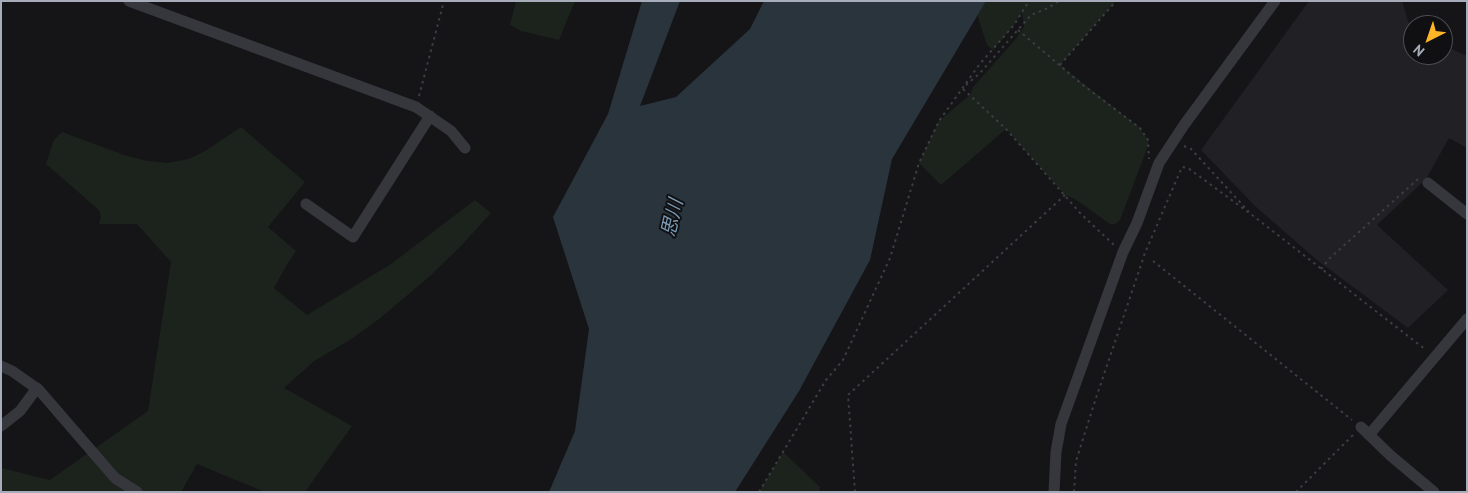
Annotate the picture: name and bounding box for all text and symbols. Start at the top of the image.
north arrow [1403,15,1453,65]
text: N [1409,41,1428,60]
water label: 思川 [658,197,688,239]

